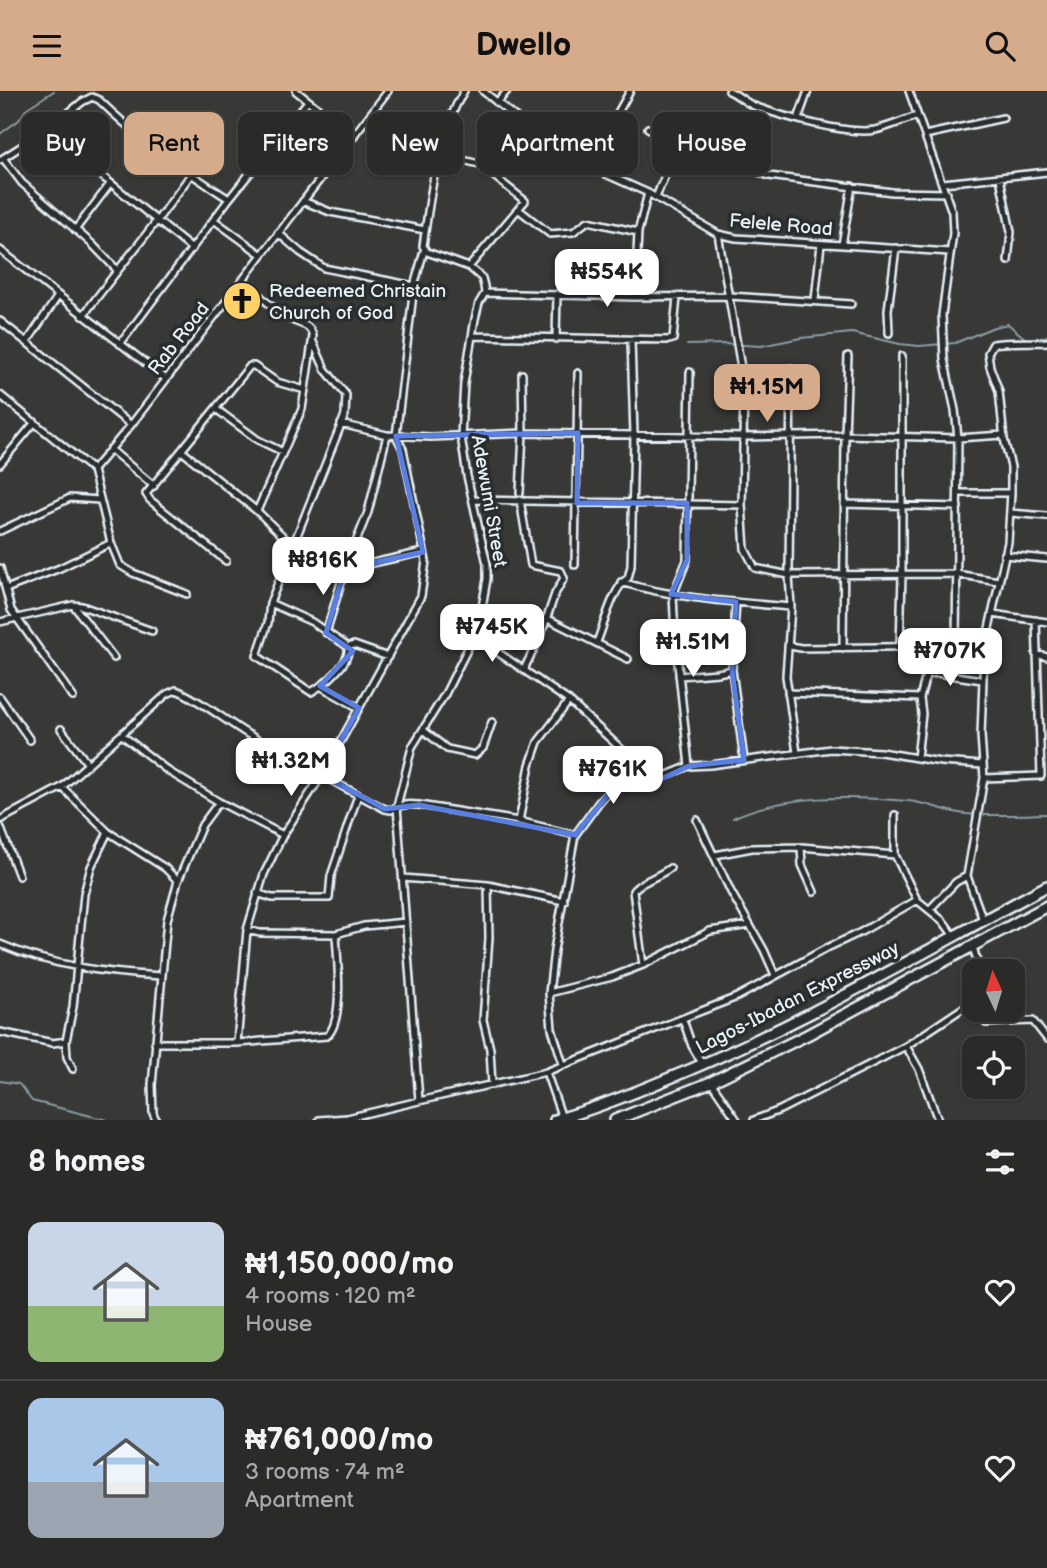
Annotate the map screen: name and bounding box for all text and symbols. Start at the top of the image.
text: Dwello [476,26,571,65]
icon: menu [28,27,66,65]
icon: search [981,27,1019,65]
chip: Buy [21,112,110,175]
chip: Rent [124,112,224,175]
chip: Filters [238,112,353,175]
chip: New [367,112,463,175]
chip: Apartment [477,112,638,175]
chip: House [652,112,771,175]
street label: Felele Road [728,210,834,241]
pin: ₦554K [558,249,656,309]
text: ₦554K [571,258,643,286]
church icon: Redeemed Christain Church of God [221,280,263,322]
place label: Redeemed Christain Church of God [269,280,446,325]
street label: Rab Road [144,298,215,380]
pin: ₦1.15M [710,365,824,424]
text: ₦1.15M [730,373,804,401]
street label: Adewumi Street [466,433,511,569]
pin: ₦816K [274,538,372,597]
text: ₦816K [288,546,358,574]
pin: ₦745K [443,605,541,664]
text: ₦745K [456,613,528,641]
pin: ₦1.51M [636,619,750,679]
text: ₦1.51M [656,628,730,656]
pin: ₦707K [901,629,999,688]
text: ₦707K [914,637,986,665]
pin: ₦1.32M [234,739,348,798]
text: ₦1.32M [252,747,330,775]
pin: ₦761K [564,747,662,806]
text: ₦761K [579,755,647,783]
street label: Lagos-Ibadan Expressway [692,937,903,1060]
north arrow [962,959,1026,1022]
map controls [962,959,1025,1099]
button: locate [962,1036,1025,1099]
icon: filters [981,1143,1019,1181]
text: 8 homes [28,1144,145,1180]
text: ₦1,150,000/mo [245,1246,454,1282]
icon: home [84,1250,168,1334]
icon: heart [981,1273,1019,1311]
text: 4 rooms · 120 m² [245,1282,416,1310]
text: House [245,1310,312,1338]
text: ₦761,000/mo [245,1422,433,1458]
icon: home [84,1426,168,1510]
icon: heart [981,1449,1019,1487]
text: 3 rooms · 74 m² [245,1458,405,1486]
text: Apartment [245,1486,354,1514]

